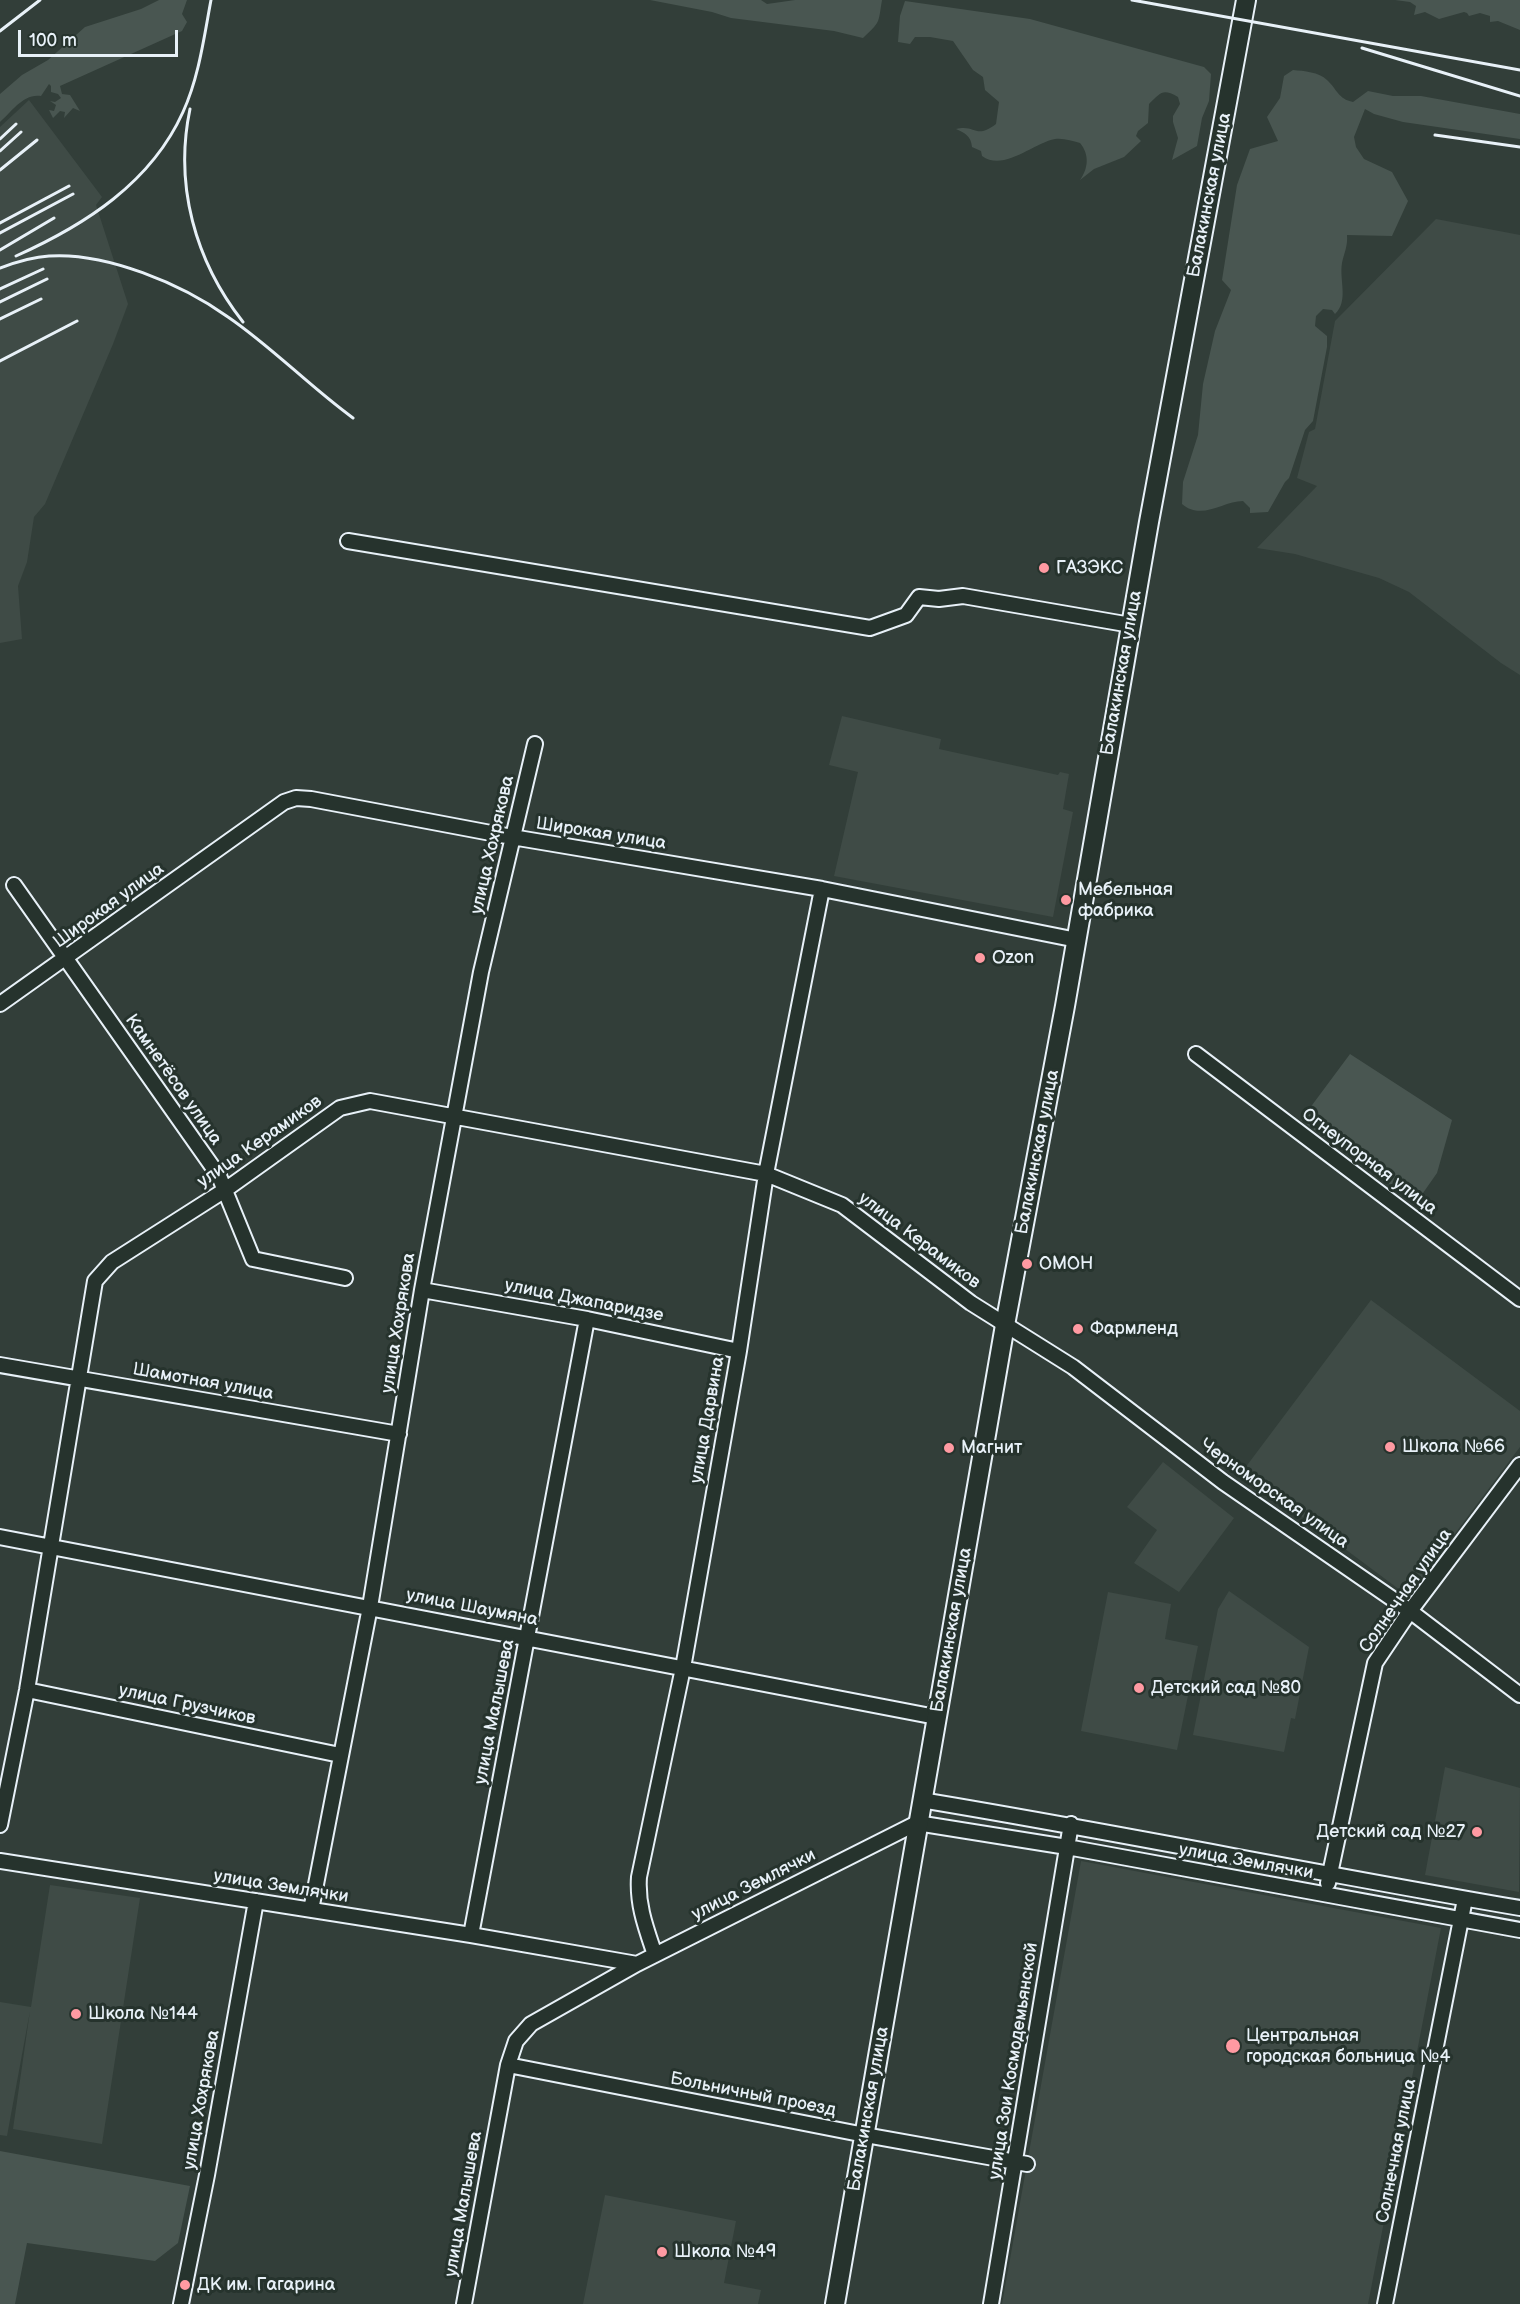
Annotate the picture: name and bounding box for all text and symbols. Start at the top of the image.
scale bar [21,18,182,56]
text: 100 m [29,30,77,51]
street label: Балакинская улица [1183,111,1237,279]
place label: ГАЗЭКС [1056,557,1123,579]
marker: ГАЗЭКС [1037,561,1051,575]
street label: Балакинская улица [1097,589,1147,757]
street label: улица Хохрякова [467,774,519,916]
street label: Широкая улица [534,813,668,855]
street label: Широкая улица [49,859,169,953]
place label: Мебельная фабрика [1078,879,1173,922]
marker: Мебельная фабрика [1059,893,1073,907]
place label: Ozon [992,947,1034,969]
marker: Ozon [973,951,987,965]
street label: Камнетёсов улица [120,1011,226,1149]
street label: Балакинская улица [1011,1068,1065,1236]
street label: улица Керамиков [194,1091,326,1193]
street label: Огнеупорная улица [1297,1104,1441,1220]
street label: улица Керамиков [854,1188,984,1294]
street label: улица Хохрякова [377,1251,421,1395]
place label: ОМОН [1039,1253,1093,1275]
marker: ОМОН [1020,1257,1034,1271]
street label: улица Джапаридзе [503,1275,665,1327]
place label: Фармленд [1090,1318,1178,1340]
marker: Фармленд [1071,1322,1085,1336]
street label: улица Дарвина [686,1355,730,1485]
street label: Шамотная улица [131,1359,275,1405]
street label: Черноморская улица [1195,1435,1353,1553]
place label: Школа №66 [1402,1436,1505,1458]
place label: Магнит [961,1437,1022,1459]
marker: Школа №66 [1383,1440,1397,1454]
marker: Магнит [942,1441,956,1455]
street label: Солнечная улица [1355,1525,1457,1657]
street label: Балакинская улица [927,1546,977,1714]
street label: улица Шаумяна [404,1585,540,1631]
street label: улица Малышева [470,1638,520,1786]
place label: Детский сад №80 [1151,1677,1301,1699]
street label: улица Грузчиков [117,1680,257,1730]
marker: Детский сад №80 [1132,1681,1146,1695]
place label: Детский сад №27 [1317,1821,1465,1843]
marker: Детский сад №27 [1470,1825,1484,1839]
street label: улица Землячки [1177,1840,1315,1884]
street label: улица Землячки [688,1844,820,1926]
street label: улица Землячки [212,1866,350,1908]
street label: улица Зои Космодемьянской [985,1941,1043,2181]
place label: Школа №144 [88,2003,198,2025]
marker: Школа №144 [69,2007,83,2021]
street label: Балакинская улица [844,2025,894,2193]
place label: Центральная городская больница №4 [1246,2025,1450,2068]
street label: улица Хохрякова [179,2028,225,2172]
marker: Центральная городская больница №4 [1224,2037,1242,2055]
street label: Больничный проезд [668,2068,838,2122]
street label: Солнечная улица [1372,2077,1422,2225]
street label: улица Малышева [441,2130,487,2278]
place label: Школа №49 [674,2241,776,2263]
marker: Школа №49 [655,2245,669,2259]
place label: ДК им. Гагарина [197,2274,335,2296]
marker: ДК им. Гагарина [178,2278,192,2292]

